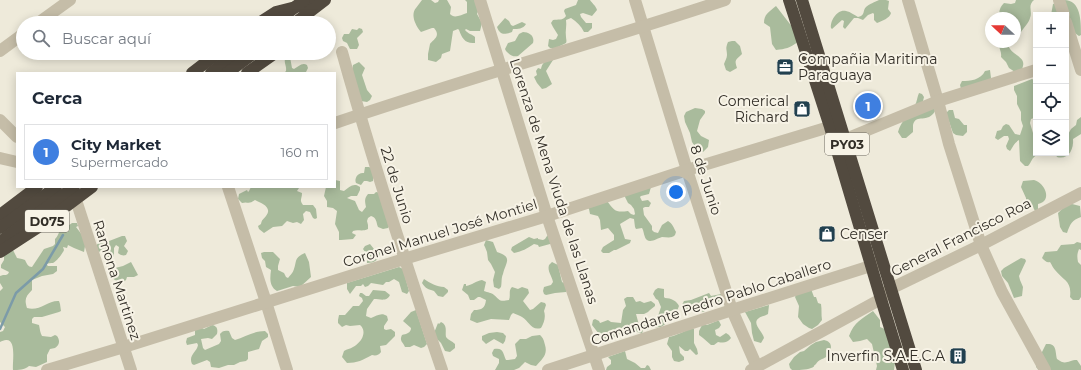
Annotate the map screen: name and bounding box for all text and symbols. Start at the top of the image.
north arrow [985,12,1021,48]
map controls [1033,12,1069,156]
button: + [1033,12,1069,48]
search box [16,16,336,60]
icon: search [30,27,52,49]
text: Buscar aquí [62,29,151,48]
button: − [1033,48,1069,84]
place label: Compañia Maritima Paraguaya [798,50,937,84]
street label: Lorenza de Mena Viuda de las Llanas [506,56,602,306]
office icon: Compañia Maritima Paraguaya [775,57,795,77]
button: locate [1033,84,1069,120]
text: Cerca [32,88,82,108]
pin: 1 [855,91,881,121]
place label: Comerical Richard [718,92,789,126]
shop icon: Comerical Richard [792,99,812,119]
button: layers [1033,120,1069,156]
road number: PY03 [825,133,869,155]
text: City Market [71,135,161,154]
street label: 8 de Junio [686,143,726,218]
text: 1 [43,144,49,160]
text: 160 m [281,144,319,160]
street label: 22 de Junio [377,144,417,226]
text: Supermercado [71,154,168,170]
your location [666,182,686,202]
street label: General Francisco Roa [888,194,1034,280]
street label: Coronel Manuel José Montiel [341,195,539,271]
road number: D075 [25,210,69,232]
street label: Ramona Martinez [89,218,145,342]
shop icon: Censer [817,224,837,244]
place label: Censer [840,225,889,243]
street label: Comandante Pedro Pablo Caballero [589,255,833,349]
building icon: Inverfin S.A.E.C.A [948,346,968,366]
place label: Inverfin S.A.E.C.A [827,347,946,365]

